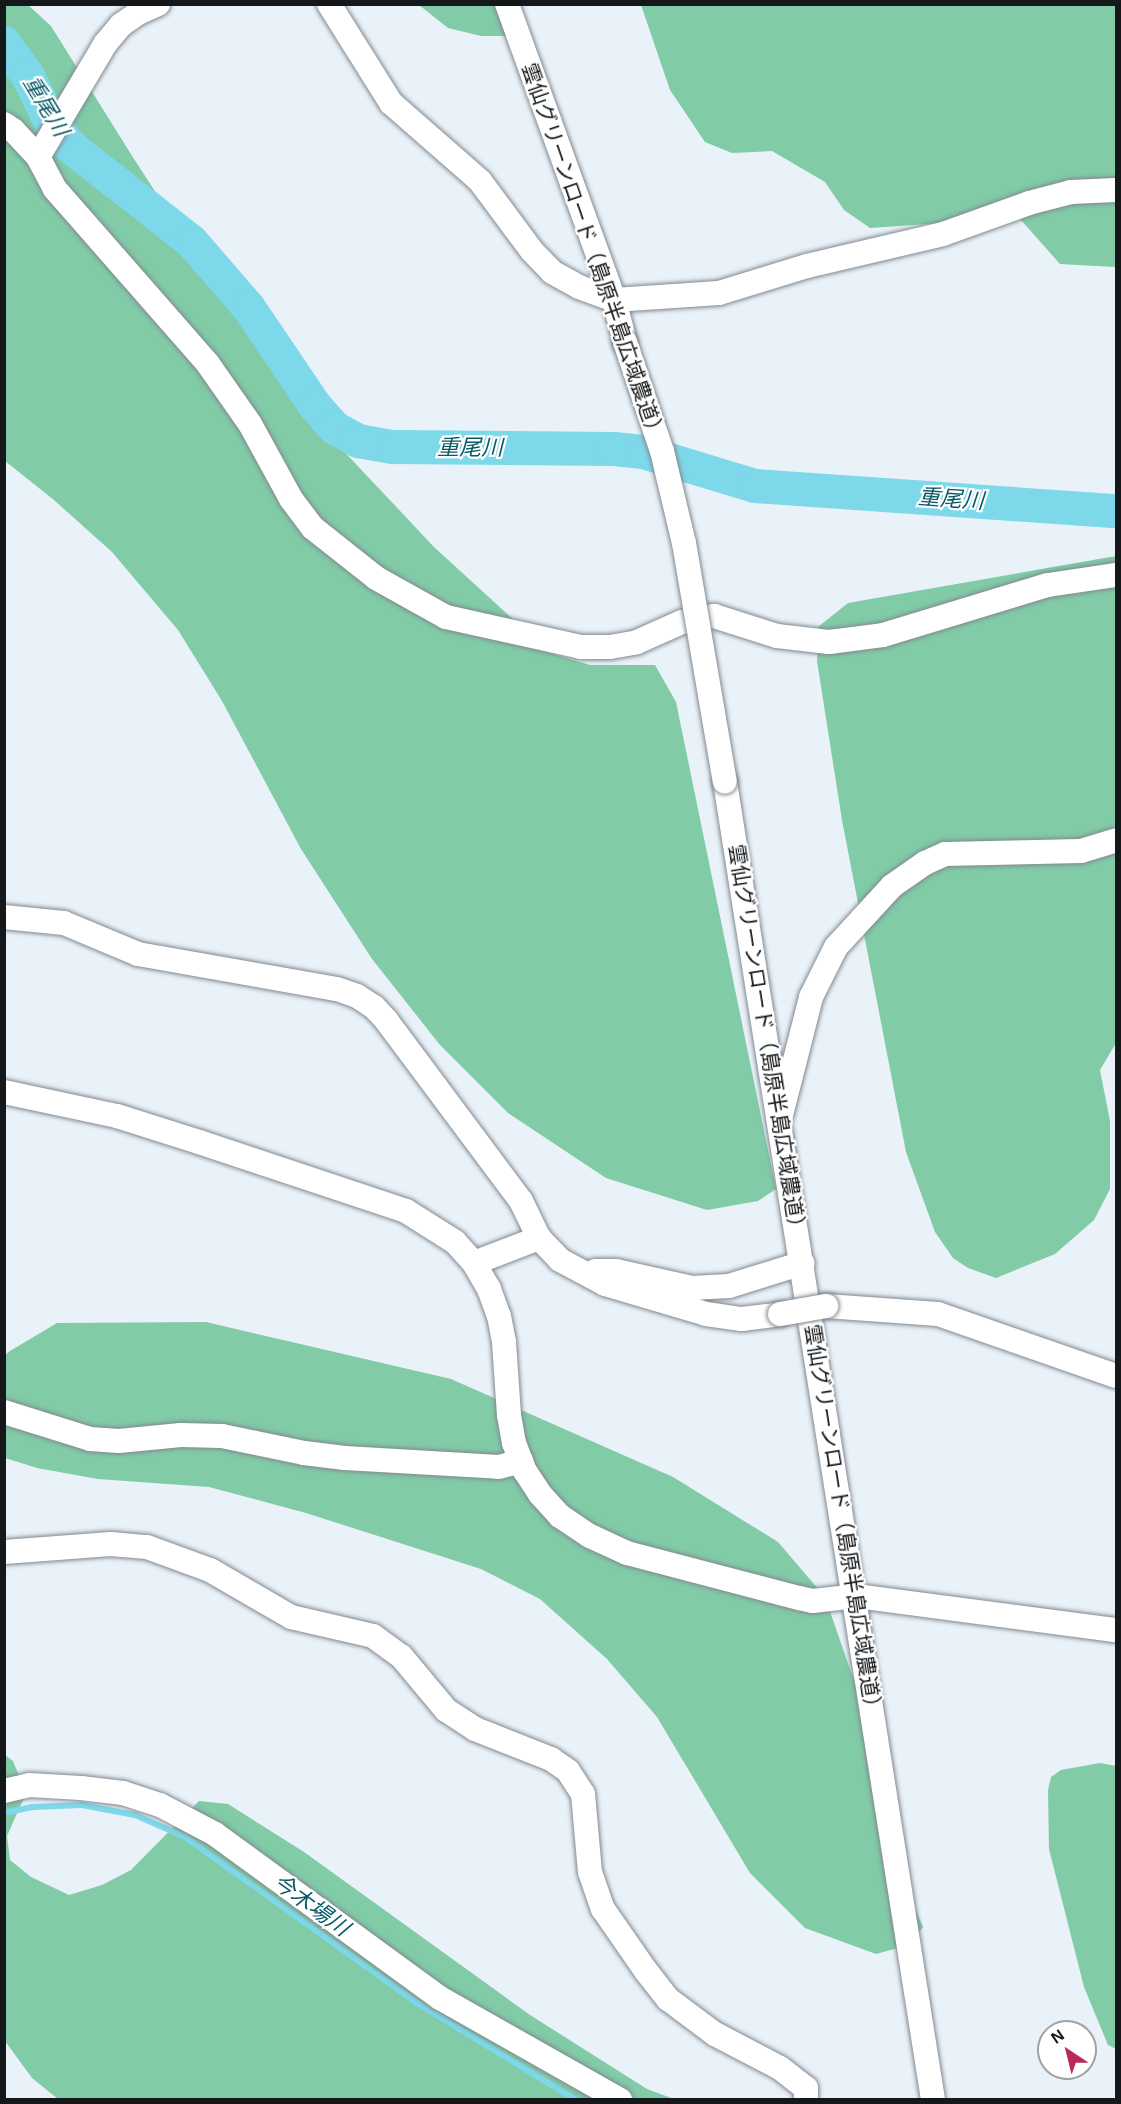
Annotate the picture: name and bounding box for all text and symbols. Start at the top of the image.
street label: 雲仙グリーンロード（島原半島広域農道） [516,59,670,445]
water label: 重尾川 [18,71,74,141]
water label: 重尾川 [437,435,503,461]
water label: 重尾川 [917,484,985,514]
street label: 雲仙グリーンロード（島原半島広域農道） [723,842,811,1240]
street label: 雲仙グリーンロード（島原半島広域農道） [799,1322,887,1720]
water label: 今木場川 [268,1868,354,1942]
north arrow [1037,2020,1097,2080]
text: N [1048,2026,1067,2047]

